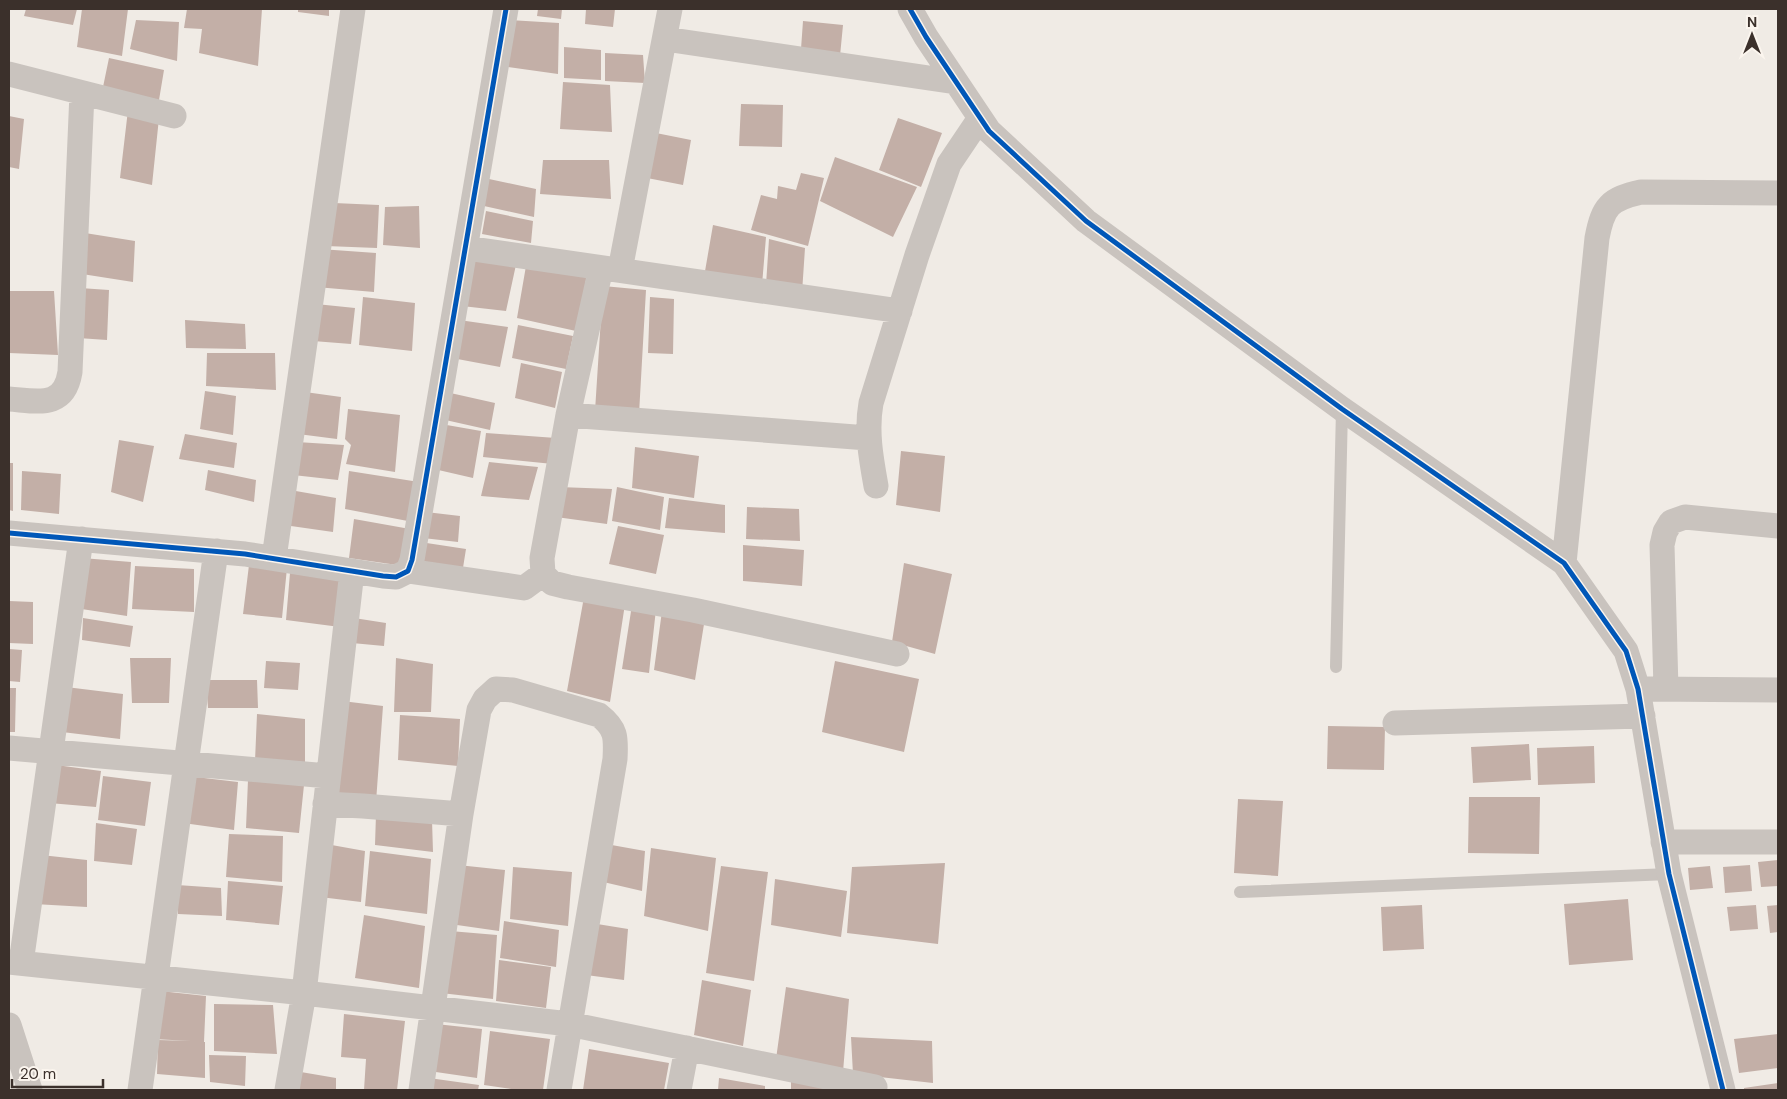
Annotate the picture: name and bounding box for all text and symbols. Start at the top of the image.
north arrow [1727,10,1777,60]
text: N [1747,13,1757,31]
scale bar [12,1056,104,1088]
text: 20 m [20,1064,56,1084]

